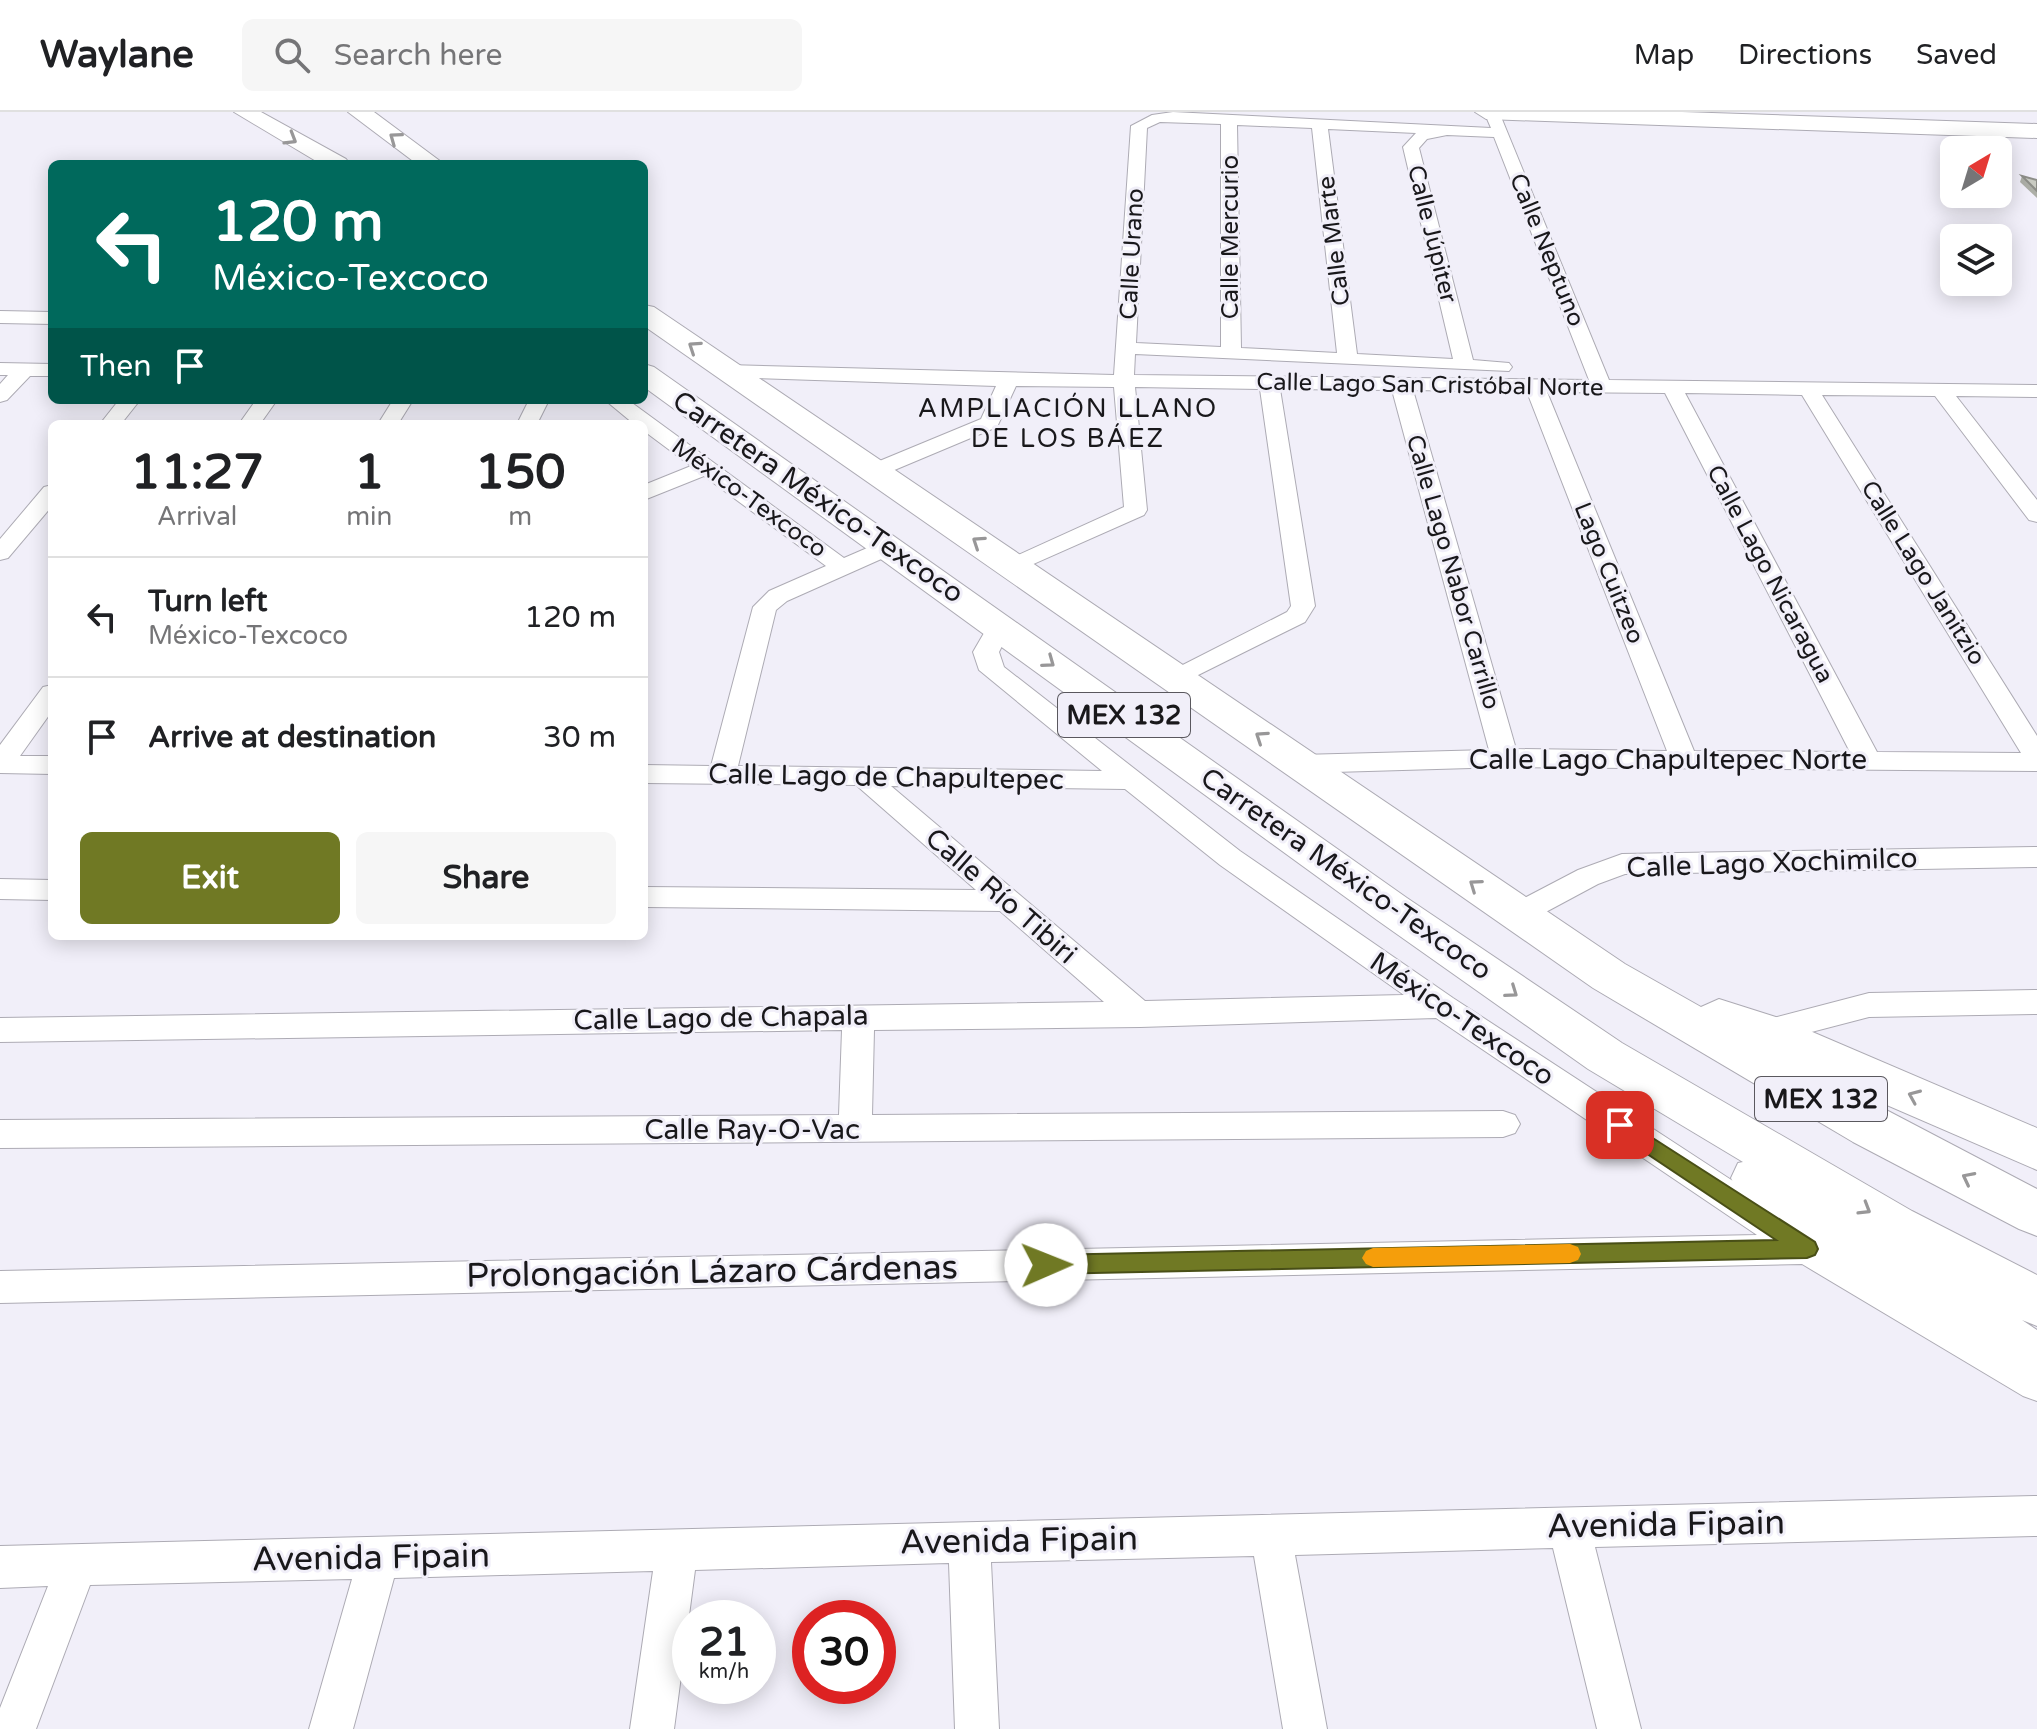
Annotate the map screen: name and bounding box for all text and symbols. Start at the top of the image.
search box [242,19,802,91]
text: Waylane [40,32,194,78]
icon: search [270,33,314,77]
text: Search here [334,37,503,74]
text: Map [1634,38,1694,72]
text: Directions [1738,38,1872,72]
text: Saved [1916,38,1997,72]
one-way arrow [282,129,297,145]
one-way arrow [390,133,404,148]
north arrow [1940,136,2012,208]
map controls [1940,136,2012,296]
street label: Calle Mercurio [1216,155,1245,319]
street label: Calle Júpiter [1401,162,1463,307]
street label: Calle Neptuno [1503,169,1591,331]
street label: Calle Marte [1312,175,1356,307]
street label: Calle Urano [1114,188,1150,320]
text: 120 m [212,189,383,256]
icon: left [80,192,184,296]
button: layers [1940,224,2012,296]
text: México-Texcoco [212,257,489,300]
one-way arrow [688,342,702,357]
icon: arrive [168,344,212,388]
text: Then [80,348,152,385]
street label: Calle Lago San Cristóbal Norte [1256,367,1604,403]
street label: Carretera México-Texcoco [666,384,970,610]
district label: AMPLIACIÓN LLANO DE LOS BÁEZ [918,392,1218,454]
street label: Calle Lago Nabor Carrillo [1400,431,1506,713]
street label: México-Texcoco [666,432,832,564]
text: 11:27 [131,444,264,502]
text: 1 [354,444,384,502]
text: 150 [475,444,565,502]
street label: Calle Lago Nicaragua [1700,460,1840,688]
street label: Calle Lago Janitzio [1854,475,1992,671]
street label: Lago Cuitzeo [1568,498,1650,648]
text: Arrival [157,501,237,532]
text: min [346,501,392,532]
text: m [508,501,532,532]
one-way arrow [972,537,986,552]
text: Turn left [148,583,267,620]
icon: left [80,595,124,639]
text: 120 m [524,599,616,636]
text: México-Texcoco [148,620,348,651]
one-way arrow [1041,652,1055,667]
road number: MEX 132 [1058,693,1190,737]
icon: arrive [80,715,124,759]
text: Arrive at destination [148,719,436,756]
text: 30 m [543,719,616,756]
one-way arrow [1255,732,1269,747]
street label: Calle Lago Chapultepec Norte [1469,743,1867,777]
street label: Calle Lago de Chapultepec [708,757,1064,797]
street label: Carretera México-Texcoco [1194,760,1498,988]
street label: Calle Río Tibiri [918,821,1084,971]
button: Exit [80,832,340,924]
button: Share [356,832,616,924]
street label: Calle Lago Xochimilco [1626,841,1918,885]
one-way arrow [1469,879,1483,894]
street label: México-Texcoco [1363,945,1561,1093]
one-way arrow [1503,982,1517,997]
street label: Calle Lago de Chapala [573,998,869,1038]
road number: MEX 132 [1755,1077,1887,1121]
one-way arrow [1908,1089,1922,1105]
pin [1586,1091,1654,1159]
icon: arrive [1598,1103,1642,1147]
street label: Calle Ray-O-Vac [644,1113,860,1147]
one-way arrow [1961,1173,1976,1188]
one-way arrow [1856,1199,1871,1215]
position arrow [1004,1223,1088,1307]
street label: Prolongación Lázaro Cárdenas [466,1247,958,1297]
street label: Avenida Fipain [1547,1502,1785,1548]
street label: Avenida Fipain [900,1518,1138,1564]
street label: Avenida Fipain [252,1535,490,1581]
speed limit sign: 30 [792,1600,896,1704]
text: 21 [699,1618,749,1666]
text: km/h [699,1660,749,1684]

